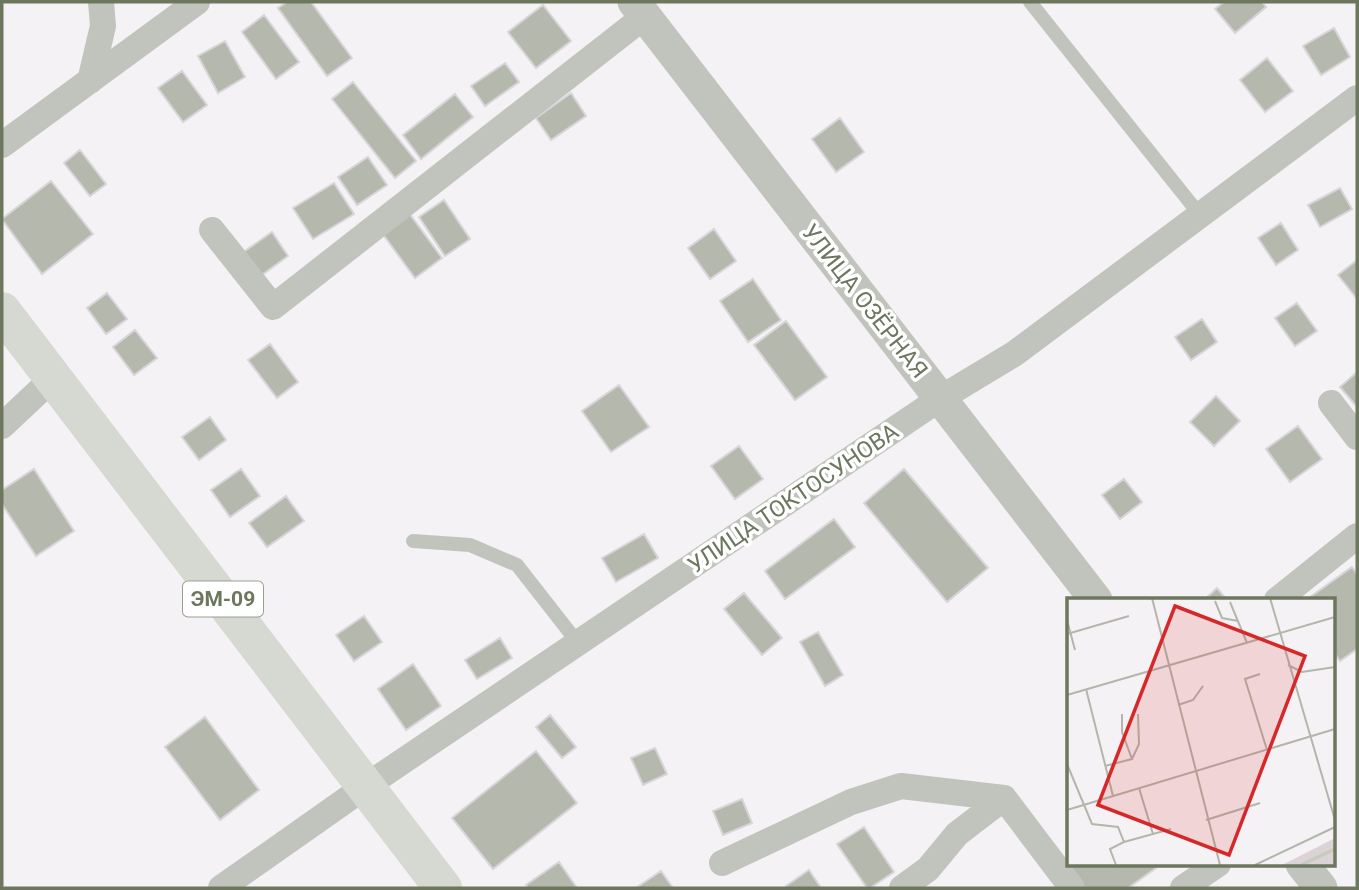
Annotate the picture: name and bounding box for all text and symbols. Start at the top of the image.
street label: УЛИЦА ОЗЁРНАЯ [796,219,933,384]
street label: УЛИЦА ТОКТОСУНОВА [683,418,904,579]
road number: ЭМ-09 [183,582,263,616]
inset map [1067,598,1334,866]

